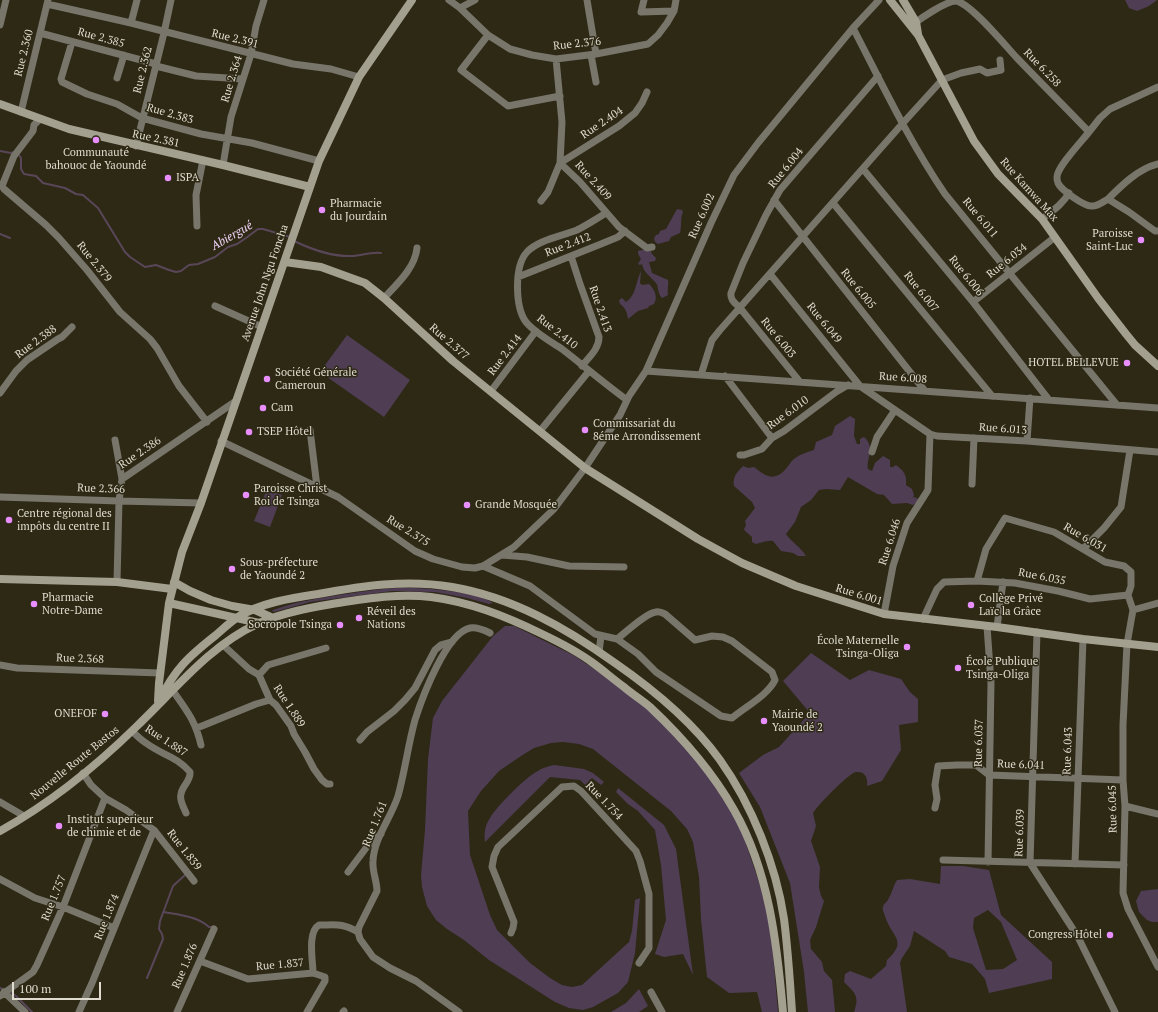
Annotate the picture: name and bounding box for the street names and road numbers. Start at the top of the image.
street label: Rue 2.385 [76,25,126,51]
street label: Rue 2.391 [210,27,260,51]
street label: Rue 2.360 [12,28,36,78]
street label: Rue 2.376 [552,35,602,53]
street label: Rue 2.362 [131,45,155,95]
street label: Rue 6.258 [1021,46,1063,90]
street label: Rue 2.364 [219,54,245,104]
street label: Rue 2.383 [145,101,195,127]
street label: Rue 2.404 [578,104,626,142]
street label: Rue 2.381 [131,128,181,150]
street label: Rue 6.004 [766,145,806,191]
street label: Rue Kamwa Max [997,156,1061,224]
street label: Rue 2.409 [572,159,614,203]
street label: Rue 6.002 [686,191,718,241]
street label: Rue 6.011 [960,195,1000,241]
street label: Avenue John Ngu Foncha [239,223,291,343]
street label: Rue 2.412 [543,230,593,260]
street label: Rue 2.379 [74,239,114,285]
street label: Rue 6.034 [984,241,1030,281]
street label: Rue 6.006 [946,253,986,299]
street label: Rue 6.005 [838,266,878,312]
street label: Rue 6.007 [901,269,941,315]
street label: Rue 2.413 [586,284,614,334]
street label: Rue 6.049 [804,300,844,346]
street label: Rue 2.410 [534,312,580,352]
street label: Rue 6.003 [758,315,798,361]
street label: Rue 2.377 [427,321,471,363]
street label: Rue 2.388 [13,323,59,361]
street label: Rue 2.414 [485,332,525,378]
street label: Rue 6.008 [879,370,927,386]
street label: Rue 6.010 [765,394,811,432]
street label: Rue 6.013 [979,421,1027,437]
street label: Rue 2.386 [116,434,164,472]
street label: Rue 2.366 [77,482,125,496]
street label: Rue 2.375 [384,513,432,549]
street label: Rue 6.046 [876,517,904,567]
street label: Rue 6.031 [1061,520,1109,556]
street label: Rue 6.035 [1017,566,1067,588]
street label: Rue 6.001 [834,582,884,608]
street label: Rue 2.368 [56,652,104,666]
street label: Rue 1.889 [270,682,308,730]
street label: Rue 6.037 [972,719,986,767]
street label: Rue 1.887 [142,722,190,760]
street label: Nouvelle Route Bastos [28,723,122,803]
street label: Rue 6.043 [1061,727,1075,775]
street label: Rue 6.041 [997,758,1045,772]
street label: Rue 1.754 [583,779,625,823]
street label: Rue 6.045 [1106,785,1120,833]
street label: Rue 1.761 [360,799,390,849]
street label: Rue 6.039 [1013,809,1027,857]
street label: Rue 1.839 [164,827,204,873]
street label: Rue 1.757 [39,873,69,923]
street label: Rue 1.874 [92,892,122,942]
street label: Rue 1.876 [170,941,200,991]
street label: Rue 1.837 [255,956,305,974]

